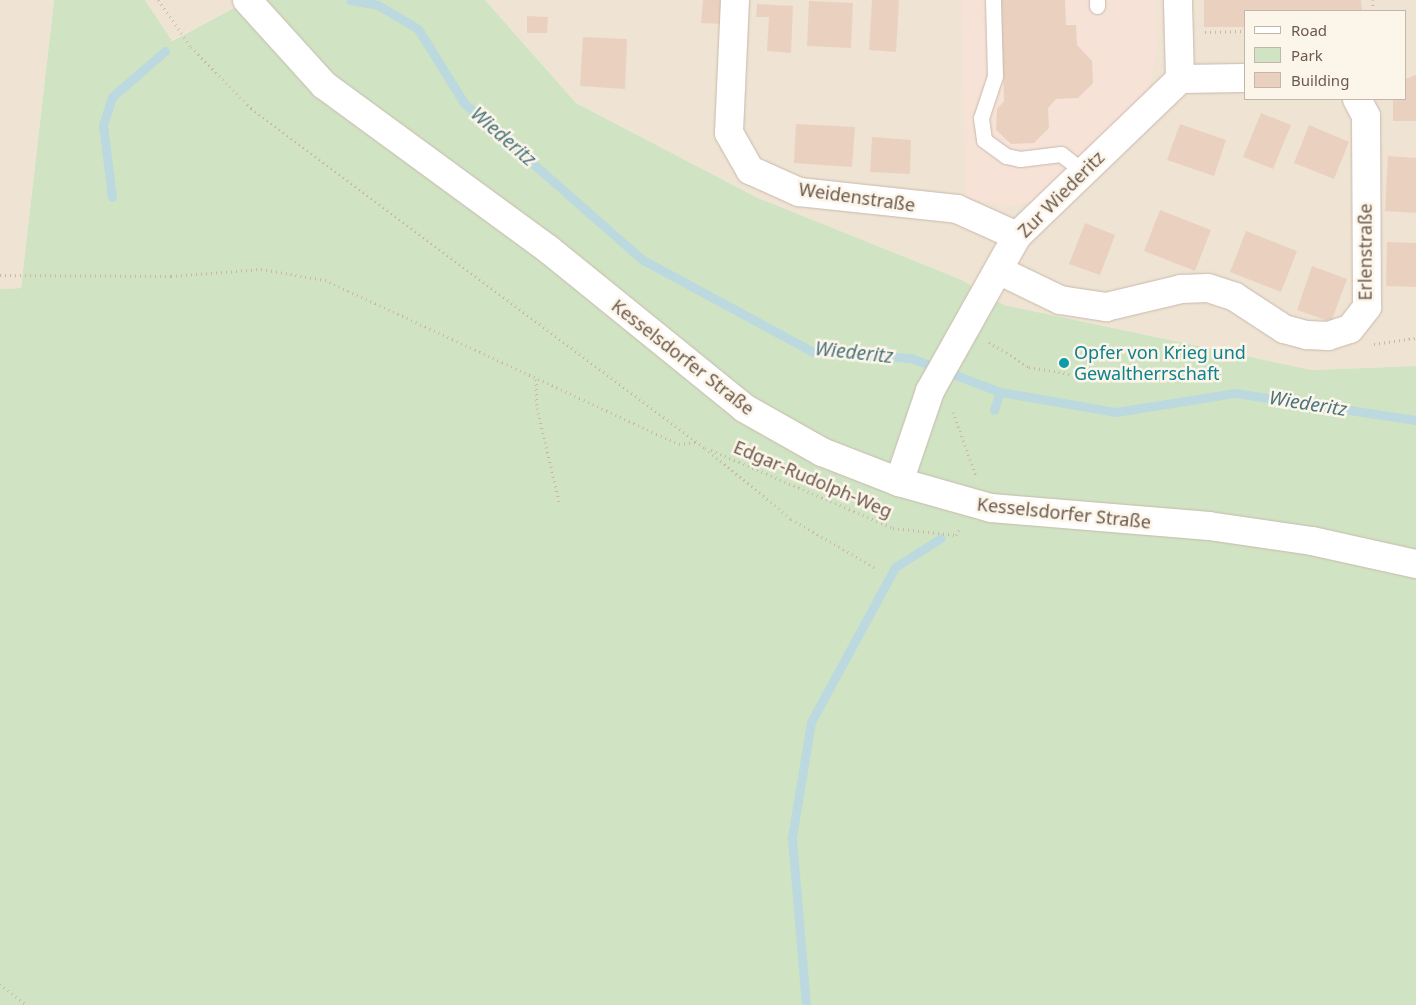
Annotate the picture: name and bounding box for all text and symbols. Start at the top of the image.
legend [1244,10,1406,100]
text: Road [1291,20,1327,40]
text: Park [1291,45,1323,65]
text: Building [1291,70,1349,90]
water label: Wiederitz [466,103,540,171]
street label: Zur Wiederitz [1013,146,1109,242]
street label: Weidenstraße [797,178,917,216]
street label: Erlenstraße [1354,203,1376,301]
street label: Kesselsdorfer Straße [607,295,759,419]
water label: Wiederitz [814,338,894,368]
place label: Opfer von Krieg und Gewaltherrschaft [1074,342,1246,384]
marker: Opfer von Krieg und Gewaltherrschaft [1058,357,1070,369]
water label: Wiederitz [1268,387,1348,421]
street label: Edgar-Rudolph-Weg [731,436,895,522]
street label: Kesselsdorfer Straße [976,493,1152,533]

